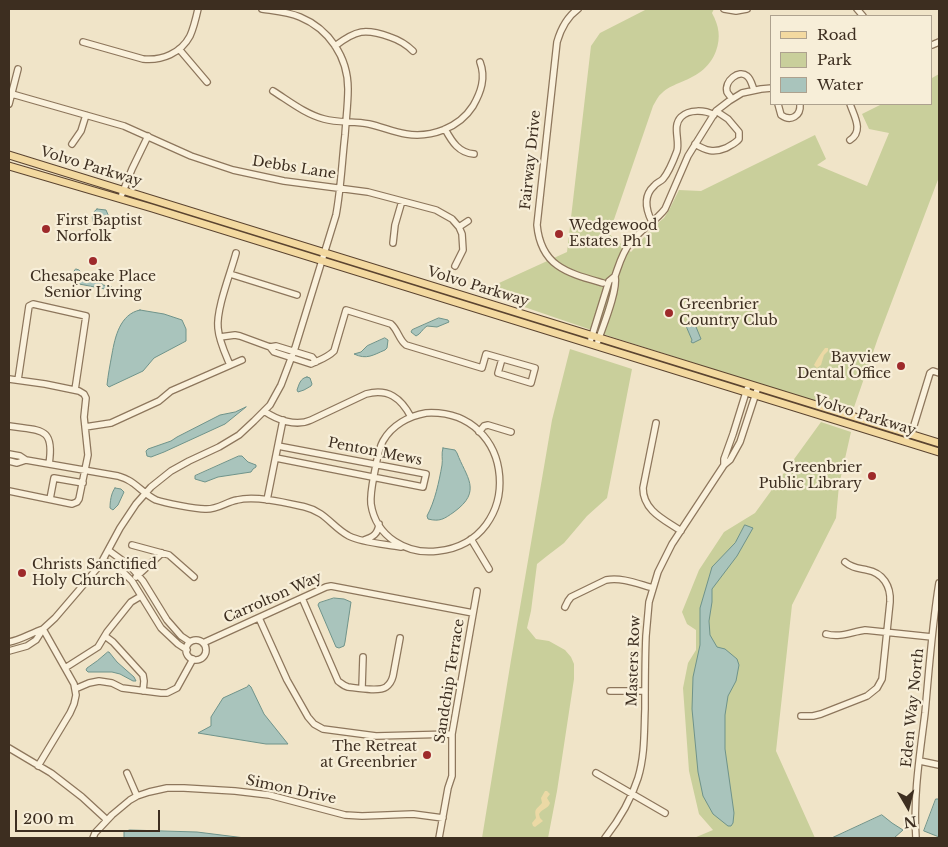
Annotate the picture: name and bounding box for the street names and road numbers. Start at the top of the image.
street label: Fairway Drive [517,109,545,211]
street label: Volvo Parkway [38,144,144,190]
street label: Debbs Lane [251,153,337,183]
street label: Volvo Parkway [425,264,531,310]
street label: Volvo Parkway [812,393,918,439]
street label: Penton Mews [326,435,424,469]
street label: Carrolton Way [221,569,325,627]
street label: Masters Row [624,615,644,707]
street label: Sandchip Terrace [432,618,468,744]
street label: Eden Way North [898,647,928,769]
street label: Simon Drive [244,772,338,808]

